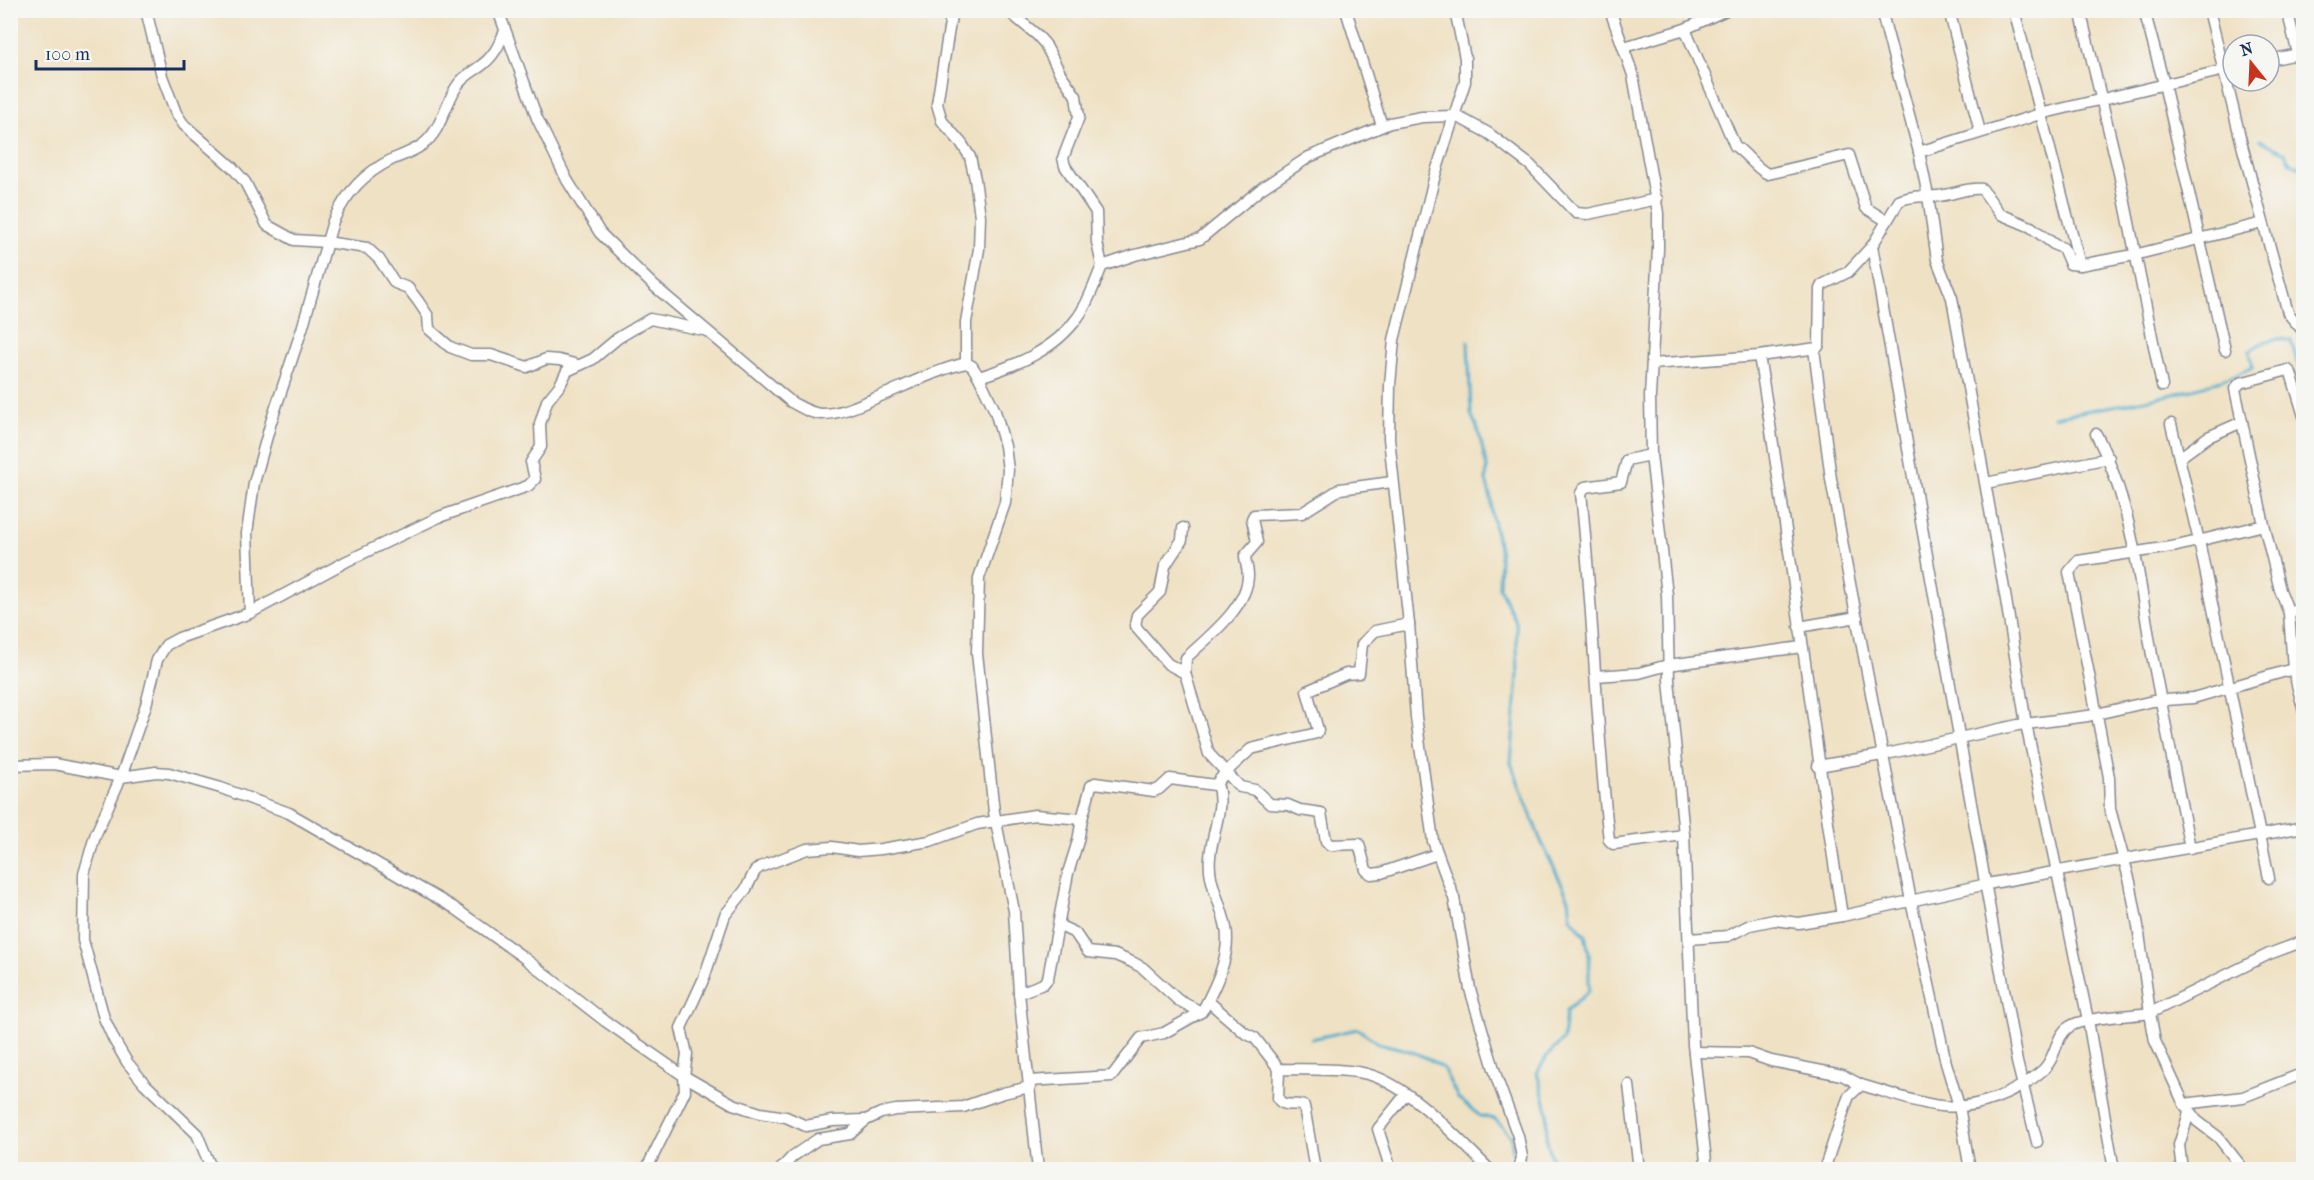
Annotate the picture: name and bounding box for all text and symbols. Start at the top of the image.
scale bar [36,33,184,71]
north arrow [2221,33,2281,93]
text: N [2238,38,2256,60]
text: 100 m [45,44,90,65]

